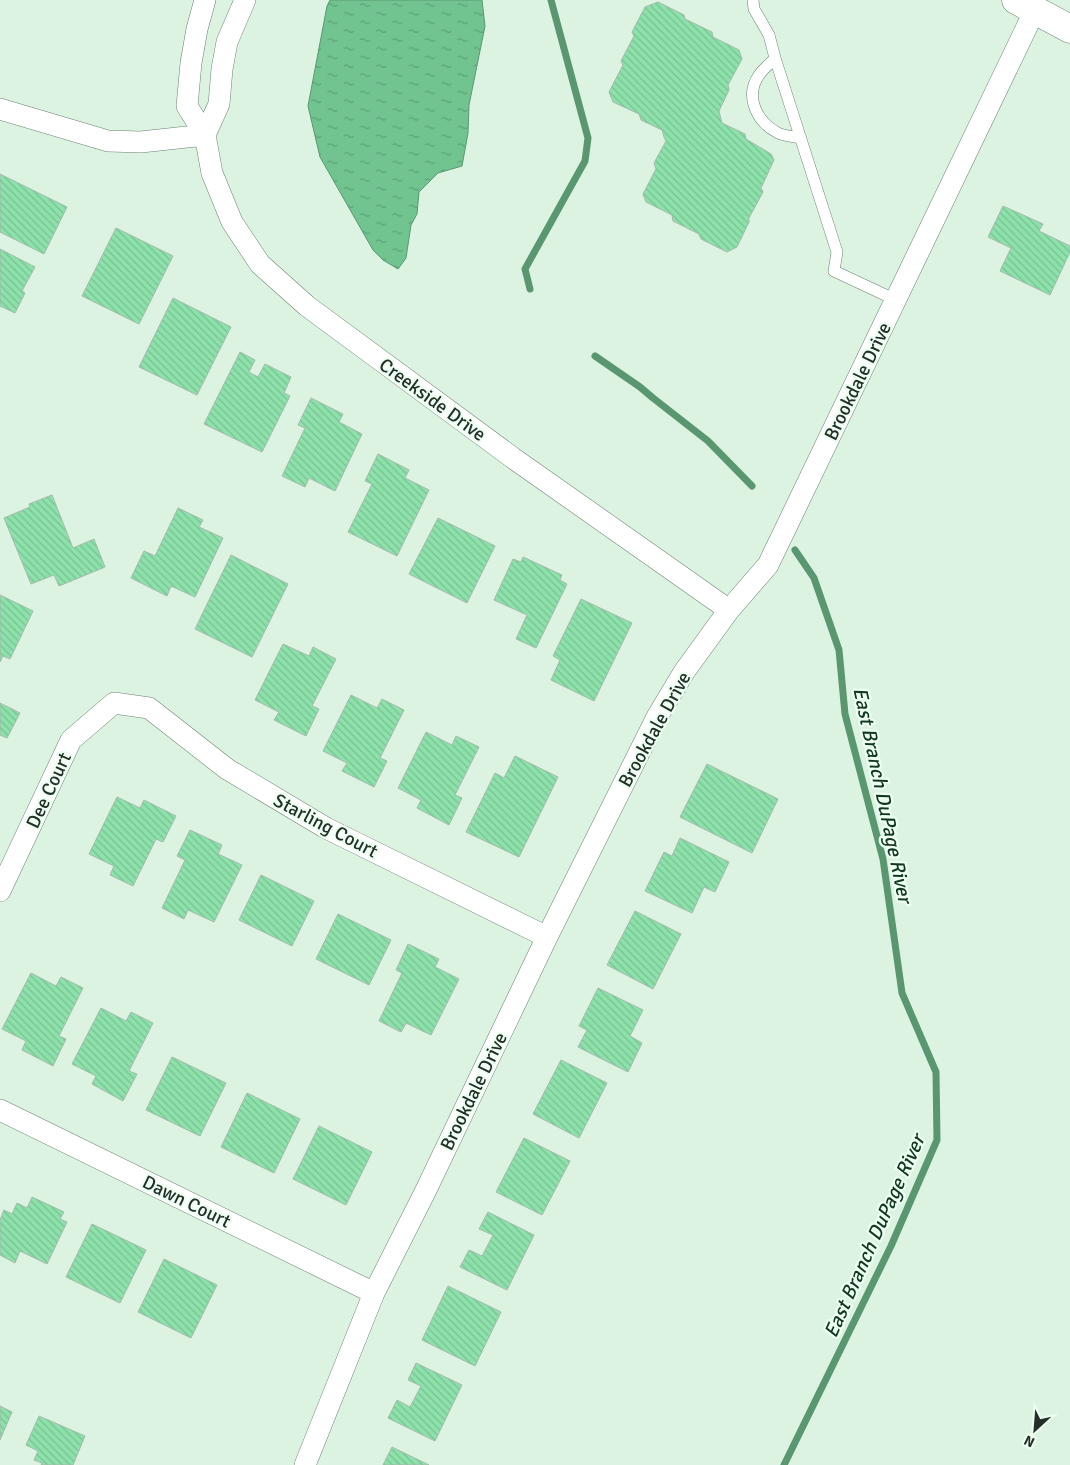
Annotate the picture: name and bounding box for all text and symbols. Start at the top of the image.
street label: Brookdale Drive [819,319,897,444]
street label: Creekside Drive [374,353,491,447]
street label: Brookdale Drive [613,668,696,791]
water label: East Branch DuPage River [847,685,918,908]
street label: Dee Court [21,748,77,832]
street label: Starling Court [269,788,382,864]
street label: Brookdale Drive [435,1029,513,1154]
water label: East Branch DuPage River [818,1128,932,1342]
street label: Dawn Court [138,1170,235,1234]
north arrow [1010,1405,1060,1455]
text: N [1021,1431,1038,1451]

